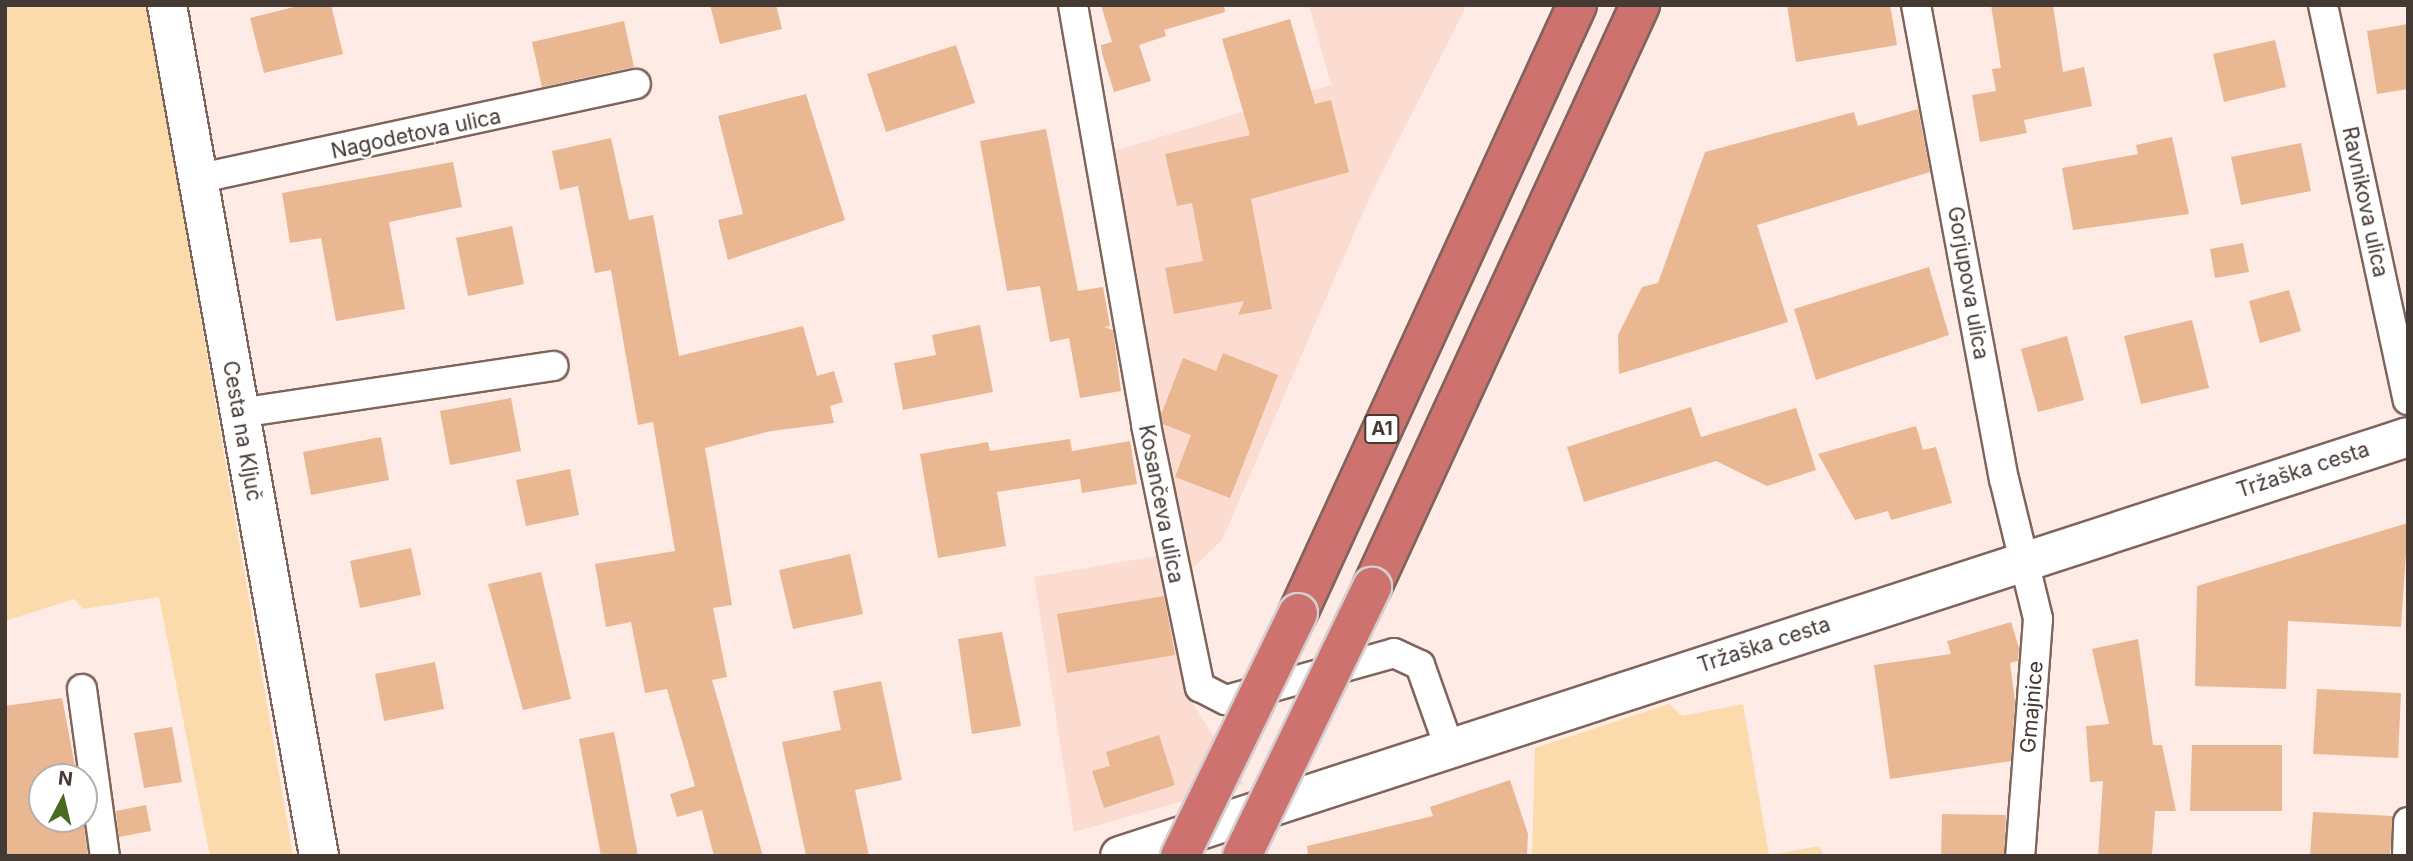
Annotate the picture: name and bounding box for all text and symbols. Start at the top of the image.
street label: Nagodetova ulica [329,104,503,164]
street label: Ravnikova ulica [2337,124,2393,280]
street label: Gorjupova ulica [1942,204,1994,362]
street label: Cesta na Ključ [217,359,267,503]
road number: A1 [1363,414,1401,444]
street label: Kosančeva ulica [1133,423,1189,585]
street label: Tržaška cesta [2233,437,2373,503]
street label: Tržaška cesta [1694,612,1834,678]
street label: Gmajnice [2015,660,2049,754]
north arrow [28,763,98,833]
text: N [57,766,74,791]

